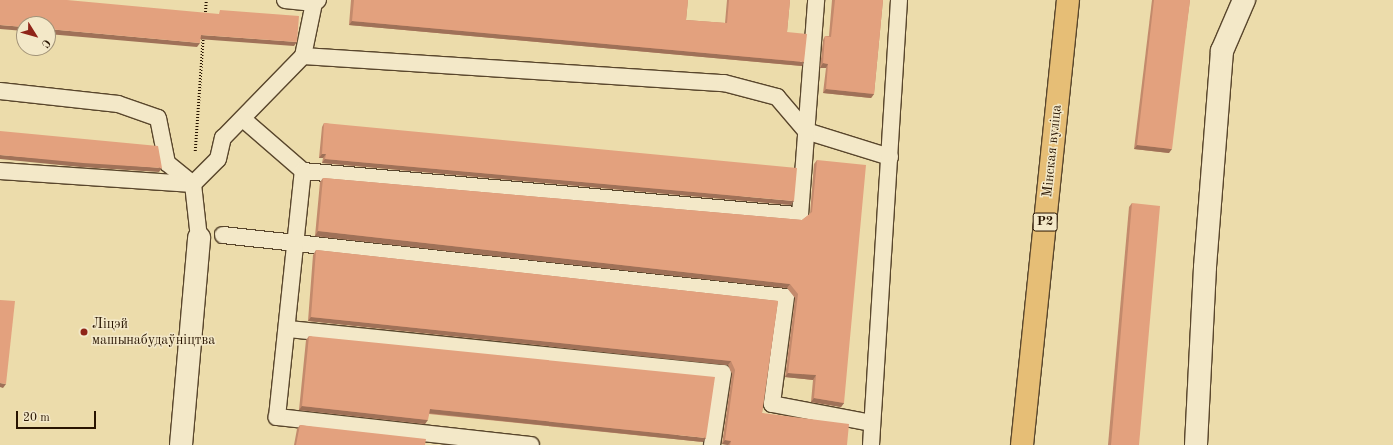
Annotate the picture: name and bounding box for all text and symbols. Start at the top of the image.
north arrow [16,16,56,56]
text: С [39,37,52,49]
street label: Мінская вуліца [1039,104,1065,198]
road number: Р2 [1032,211,1058,233]
place label: Ліцэй машынабудаўніцтва [92,316,215,348]
marker: Ліцэй машынабудаўніцтва [79,327,89,337]
scale bar [18,403,98,429]
text: 20 m [23,412,50,424]

